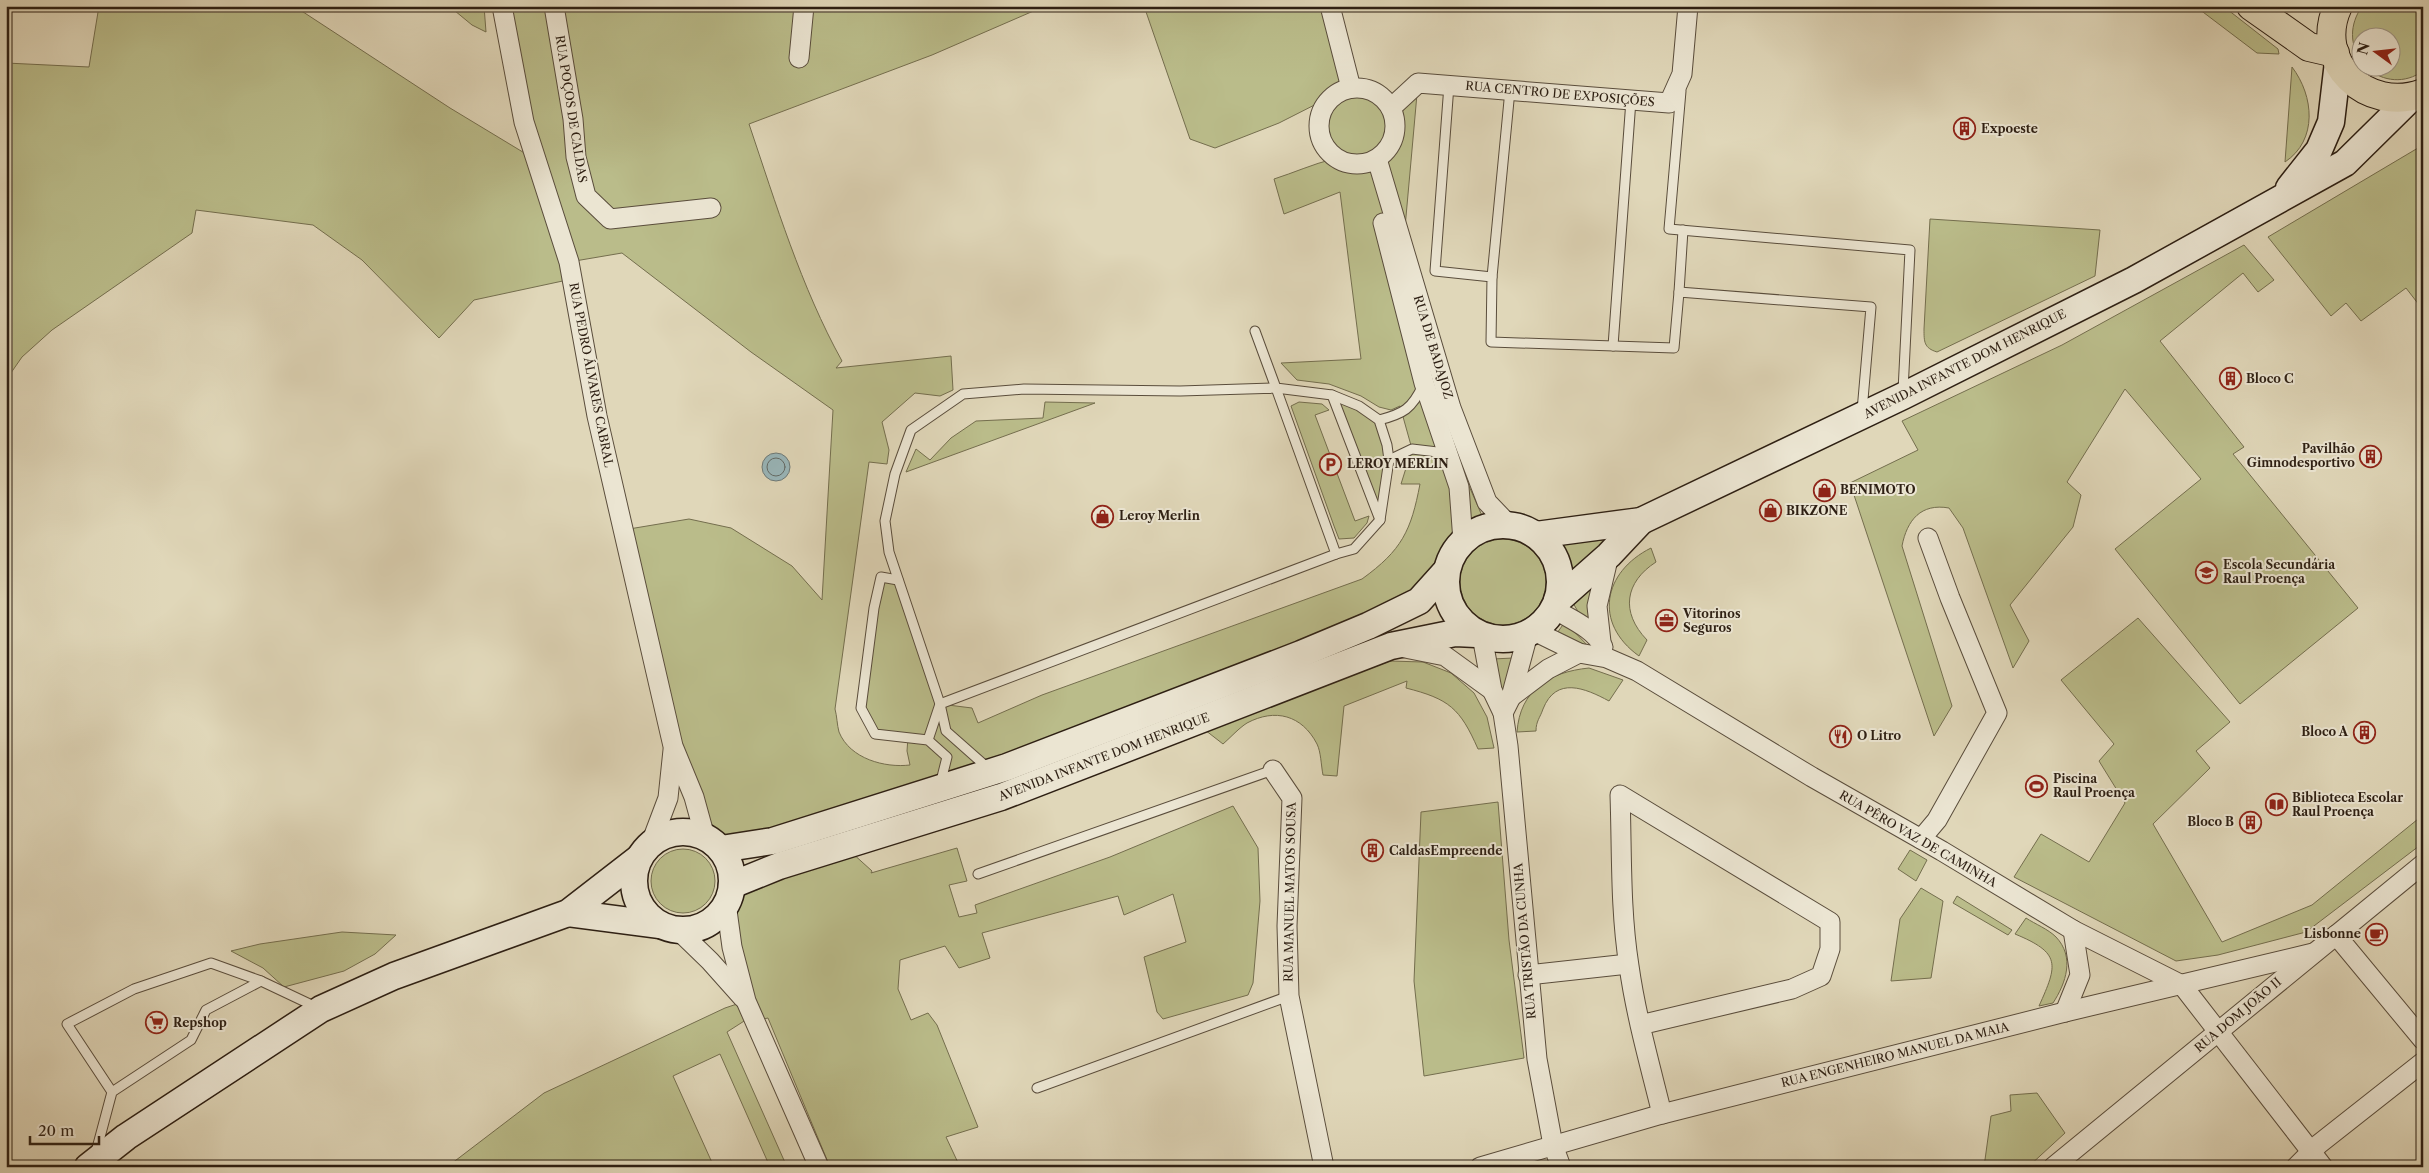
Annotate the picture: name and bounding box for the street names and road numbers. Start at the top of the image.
street label: RUA POÇOS DE CALDAS [552,34,591,184]
street label: RUA CENTRO DE EXPOSIÇÕES [1465,77,1656,109]
street label: RUA PEDRO ÁLVARES CABRAL [566,281,618,469]
street label: RUA DE BADAJOZ [1411,293,1456,401]
street label: AVENIDA INFANTE DOM HENRIQUE [1860,306,2068,422]
street label: AVENIDA INFANTE DOM HENRIQUE [995,709,1212,804]
street label: RUA PÊRO VAZ DE CAMINHA [1837,786,2001,890]
street label: RUA MANUEL MATOS SOUSA [1280,801,1299,982]
street label: RUA TRISTÃO DA CUNHA [1509,861,1539,1020]
street label: RUA DOM JOÃO II [2191,973,2284,1055]
street label: RUA ENGENHEIRO MANUEL DA MAIA [1779,1019,2012,1090]

